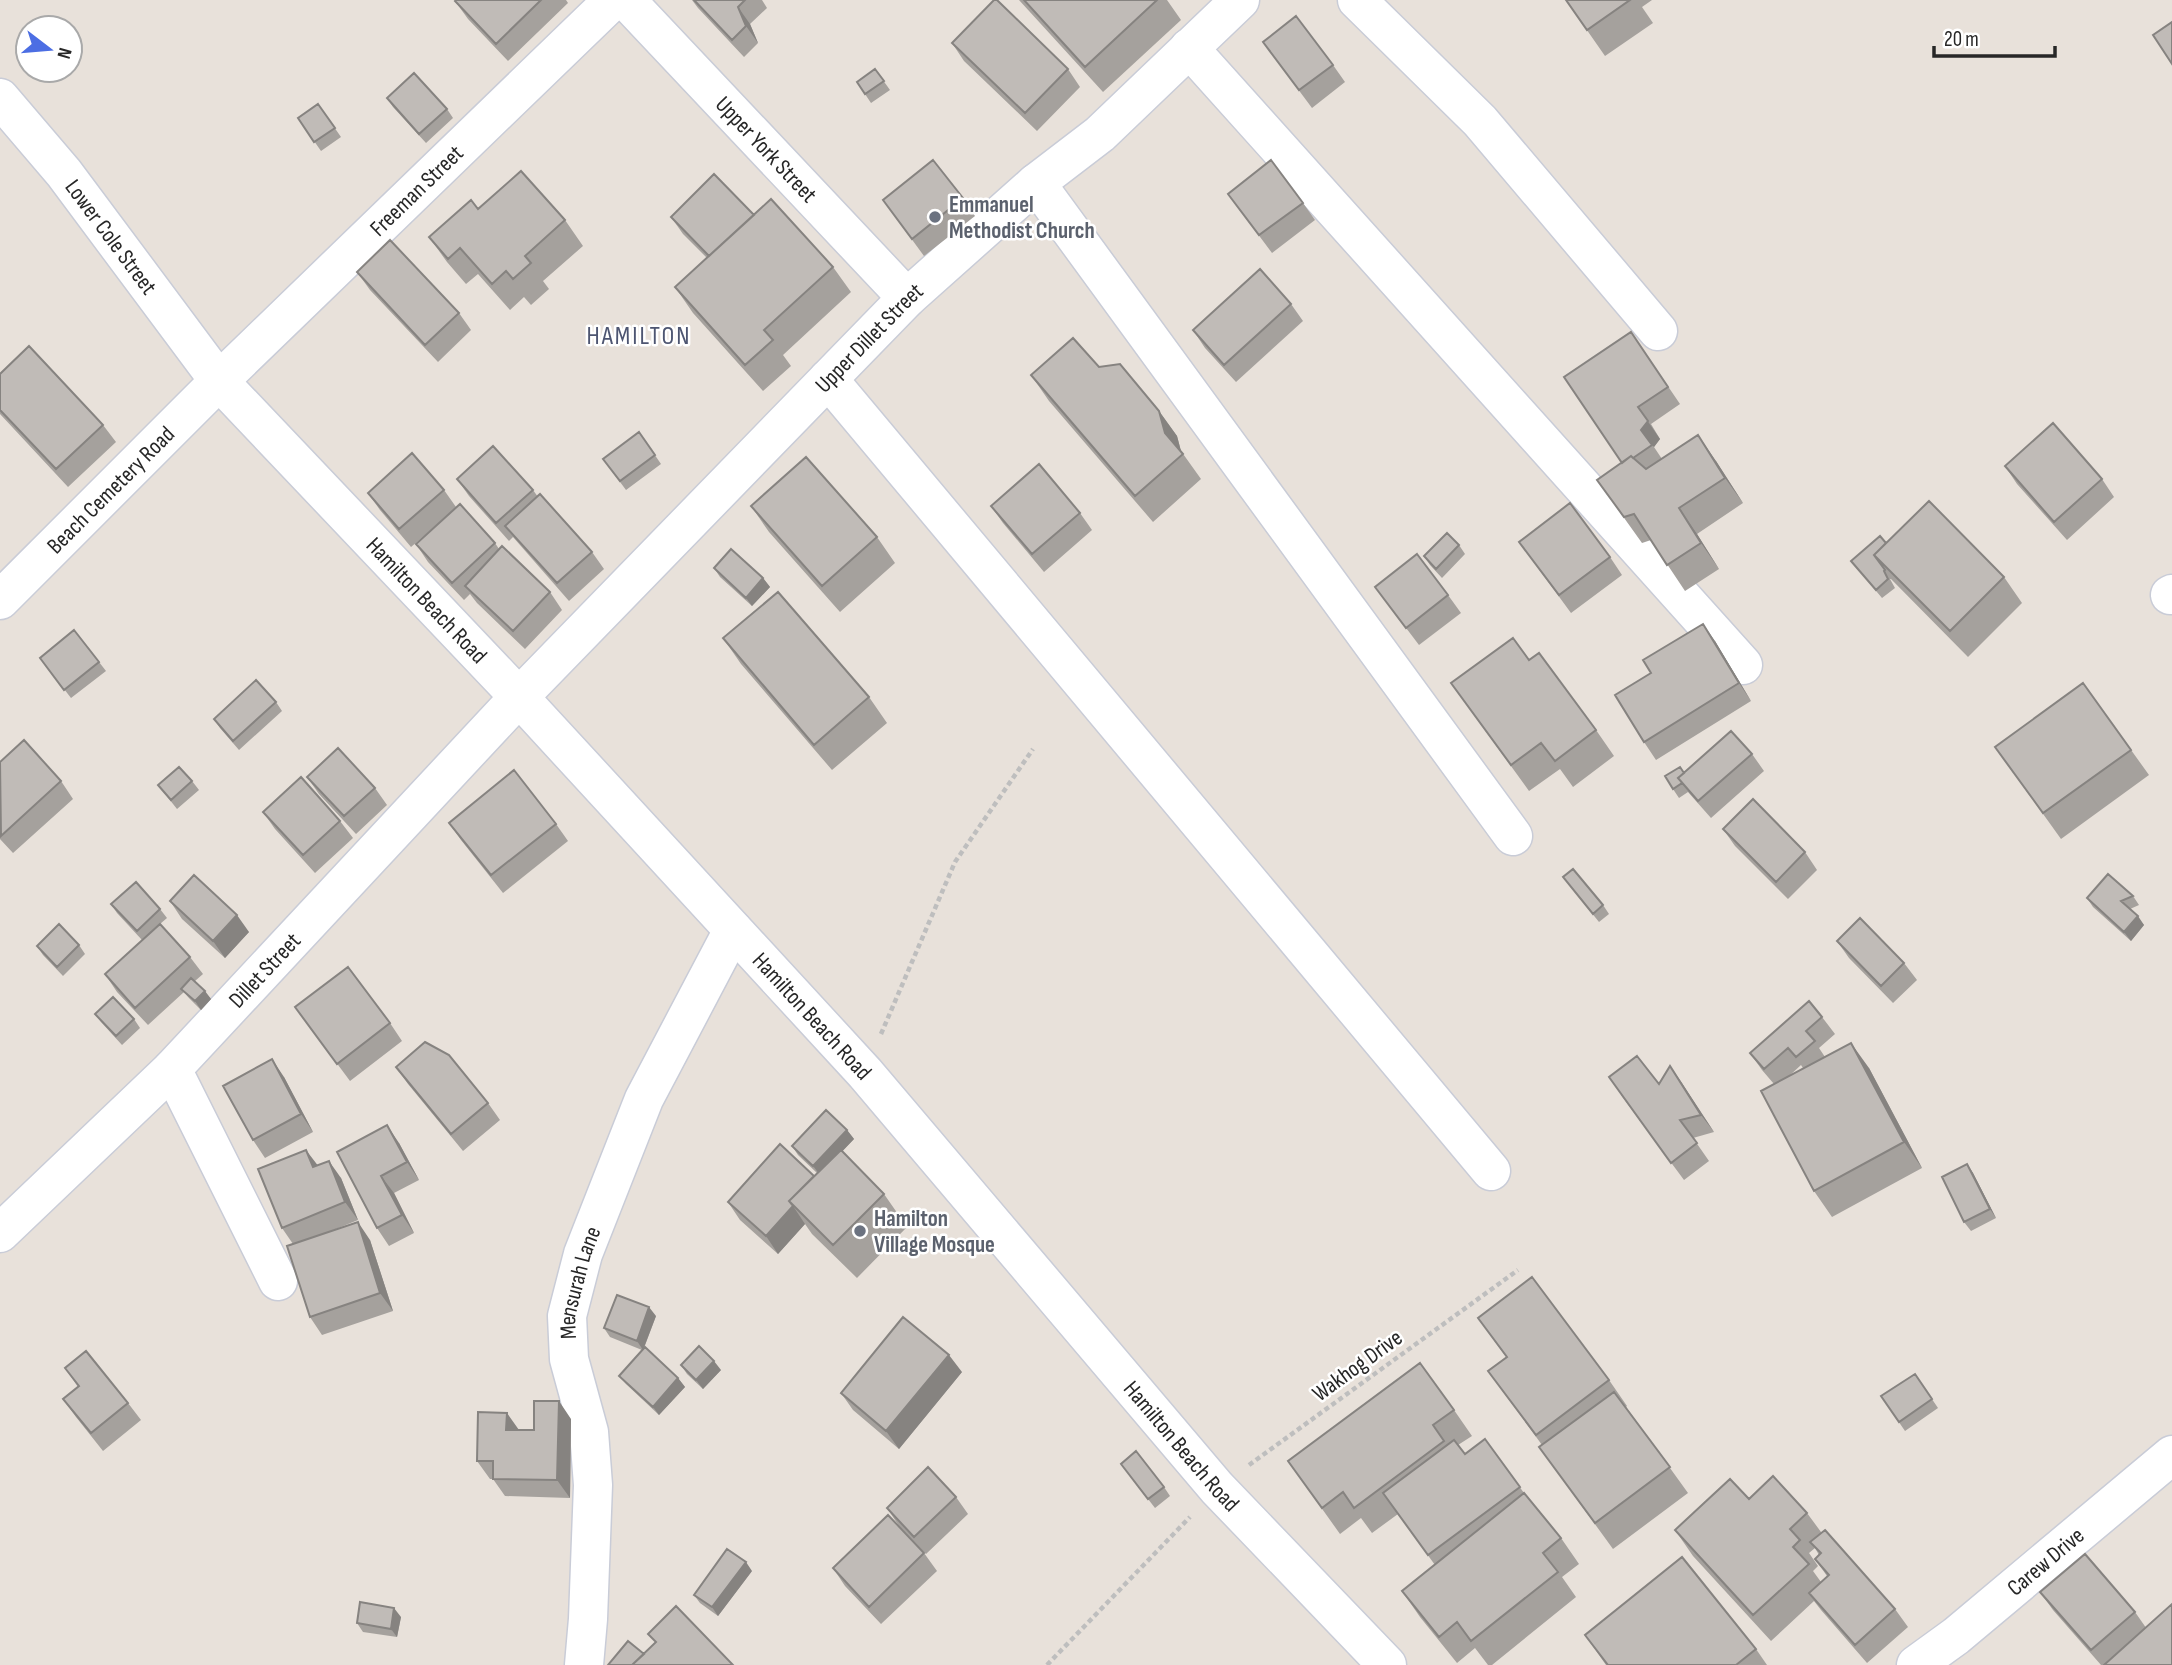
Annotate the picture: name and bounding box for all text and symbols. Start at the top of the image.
north arrow [14,14,84,84]
scale bar [1934,14,2055,58]
text: 20 m [1944,27,1979,52]
text: N [51,45,76,61]
street label: Upper York Street [709,91,823,209]
street label: Freeman Street [364,140,469,243]
street label: Lower Cole Street [59,174,163,300]
place label: Emmanuel Methodist Church [949,191,1095,245]
marker: Emmanuel Methodist Church [927,209,943,225]
street label: Upper Dillet Street [810,277,929,399]
district label: HAMILTON [586,321,692,352]
street label: Beach Cemetery Road [41,421,181,560]
street label: Hamilton Beach Road [360,532,493,670]
street label: Dillet Street [223,927,307,1014]
street label: Hamilton Beach Road [746,947,877,1086]
place label: Hamilton Village Mosque [874,1205,995,1259]
street label: Mensurah Lane [554,1223,607,1340]
marker: Hamilton Village Mosque [852,1223,868,1239]
street label: Wakhog Drive [1307,1324,1408,1408]
street label: Hamilton Beach Road [1117,1375,1245,1518]
street label: Carew Drive [2002,1522,2090,1602]

